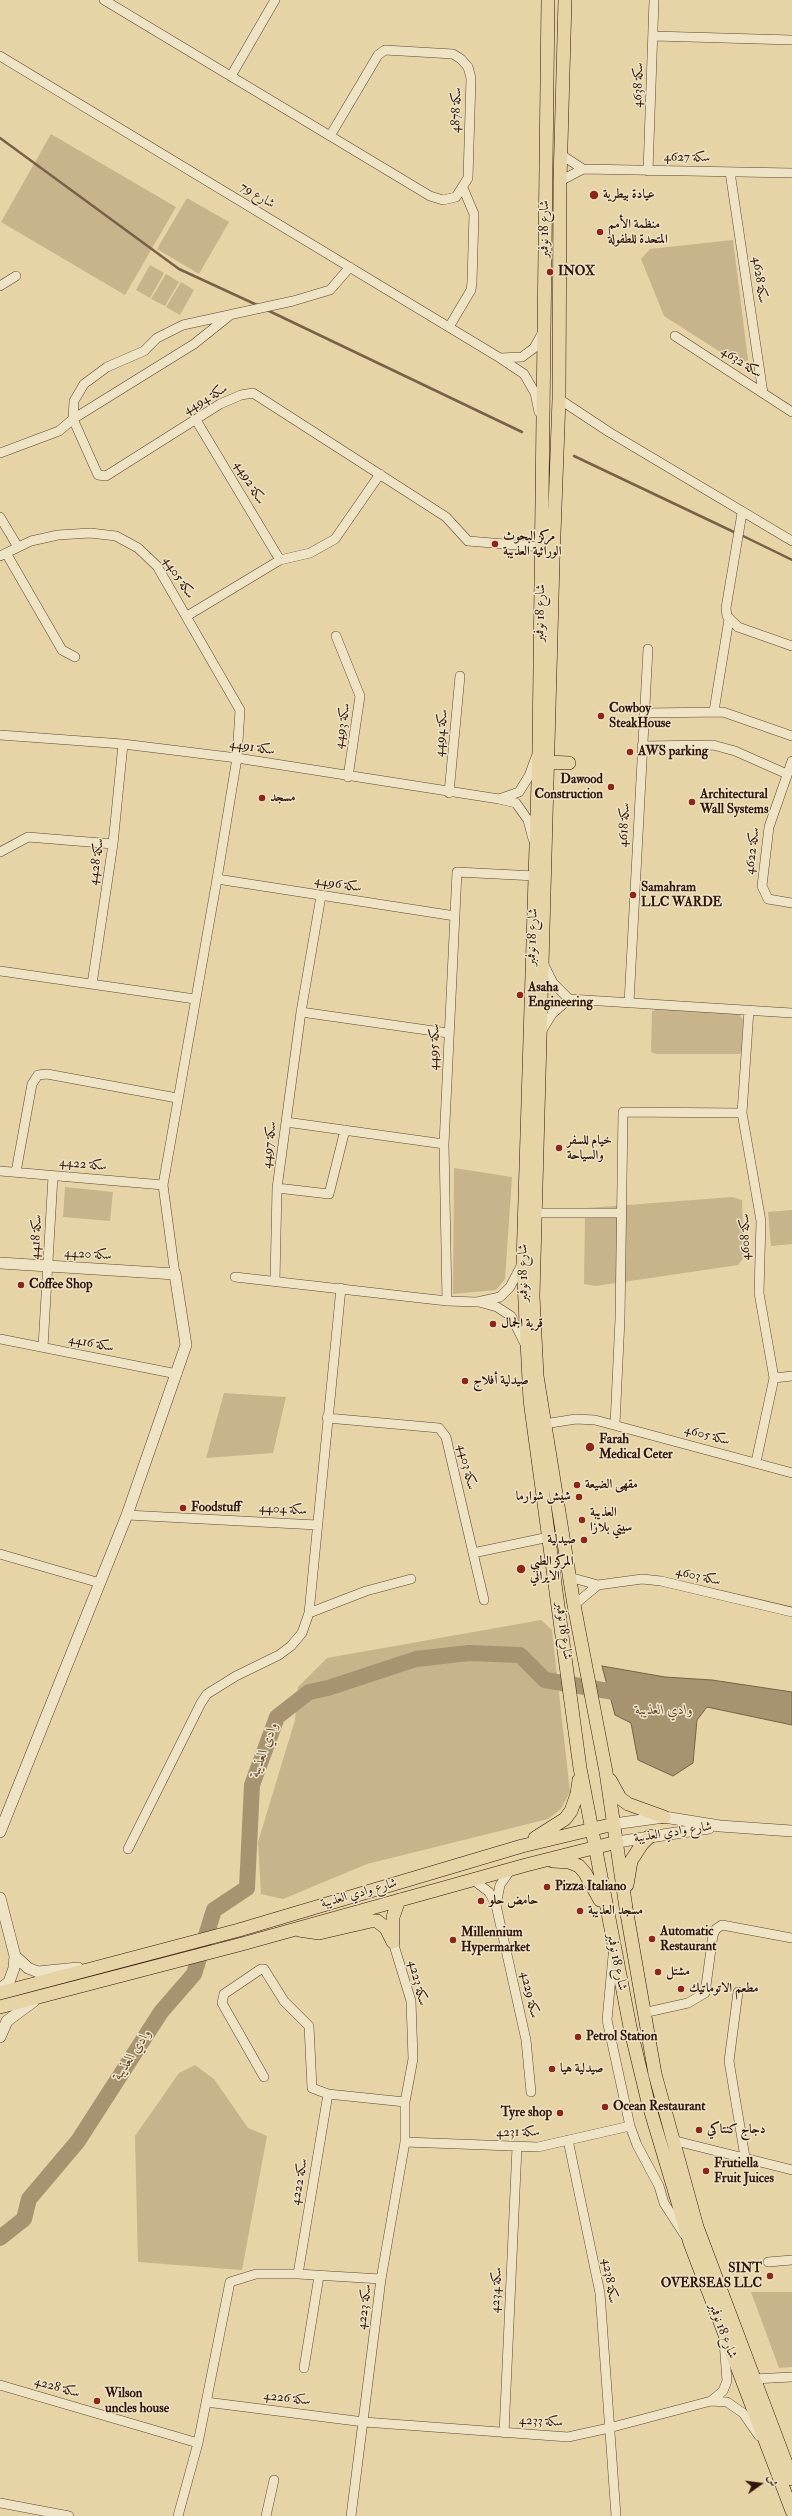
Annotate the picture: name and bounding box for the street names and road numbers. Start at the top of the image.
street label: سكة 4638 [630,62,648,108]
street label: سكة 4878 [448,87,466,133]
street label: سكة 4627 [664,150,710,166]
street label: 79 شارع [237,180,277,212]
street label: شارع 18 نوفمبر [537,200,553,258]
street label: سكة 4628 [748,256,770,304]
street label: سكة 4632 [718,344,764,382]
street label: سكة 4494 [181,381,231,419]
street label: سكة 4492 [230,459,268,507]
street label: سكة 4405 [159,554,197,602]
street label: شارع 18 نوفمبر [533,584,549,642]
street label: سكة 4493 [332,702,354,750]
street label: سكة 4494 [432,708,452,758]
street label: سكة 4491 [228,737,276,759]
street label: سكة 4618 [616,802,634,848]
street label: سكة 4622 [742,827,764,875]
street label: سكة 4428 [86,838,108,886]
street label: سكة 4496 [313,874,363,896]
street label: شارع 18 نوفمبر [524,908,542,966]
street label: سكة 4495 [426,1023,444,1071]
street label: سكة 4497 [259,1121,281,1169]
street label: سكة 4422 [59,1155,107,1175]
street label: سكة 4608 [738,1213,754,1261]
street label: سكة 4418 [28,1214,46,1260]
street label: شارع 18 نوفمبر [516,1244,532,1302]
street label: سكة 4420 [64,1246,112,1264]
street label: سكة 4416 [67,1332,115,1356]
street label: سكة 4605 [683,1422,731,1450]
street label: سكة 4403 [453,1443,479,1491]
street label: سكة 4404 [259,1501,307,1519]
street label: سكة 4603 [674,1564,722,1590]
street label: شارع 18 نوفمبر [551,1601,575,1661]
street label: شارع وادي العذيبة [633,1819,713,1847]
street label: شارع وادي العذيبة [319,1876,399,1912]
street label: شارع 18 نوفمبر [602,1932,630,1992]
street label: سكة 4223 [404,1959,430,2007]
street label: سكة 4229 [516,1970,542,2020]
street label: سكة 4231 [496,2125,540,2141]
street label: سكة 4222 [288,2157,312,2207]
street label: سكة 4238 [598,2257,620,2305]
street label: سكة 4234 [488,2267,506,2313]
street label: سكة 4223 [354,2283,376,2331]
street label: شارع 18 نوفمبر [704,2301,740,2361]
street label: سكة 4228 [32,2374,82,2402]
street label: سكة 4226 [263,2388,311,2410]
street label: سكة 4233 [519,2413,563,2431]

